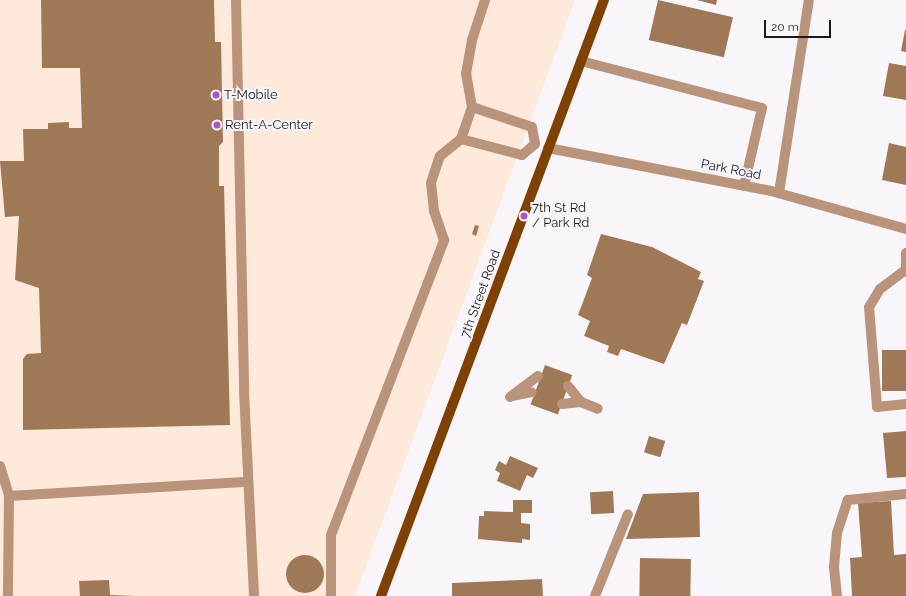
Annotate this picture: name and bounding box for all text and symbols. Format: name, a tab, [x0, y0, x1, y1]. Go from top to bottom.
scale bar	[766, 12, 833, 38]
text: 20 m	[771, 20, 799, 34]
place label: T-Mobile	[224, 87, 278, 103]
marker: T-Mobile	[211, 90, 221, 100]
place label: Rent-A-Center	[225, 117, 313, 133]
marker: Rent-A-Center	[212, 120, 222, 130]
street label: Park Road	[700, 157, 762, 183]
place label: 7th St Rd / Park Rd	[532, 201, 589, 232]
marker: 7th St Rd / Park Rd	[519, 211, 529, 221]
street label: 7th Street Road	[458, 248, 504, 340]

